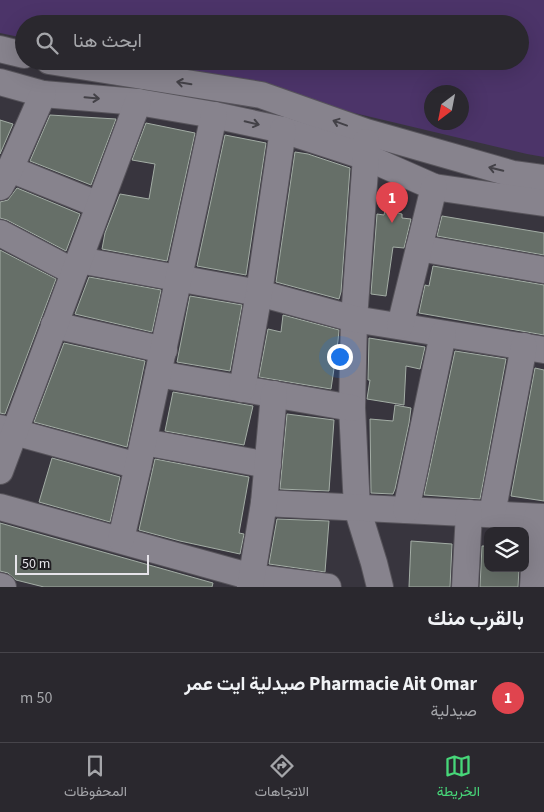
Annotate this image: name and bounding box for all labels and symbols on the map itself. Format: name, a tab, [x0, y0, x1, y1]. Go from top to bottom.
one-way arrow	[176, 78, 192, 88]
north arrow	[424, 85, 469, 130]
one-way arrow	[84, 93, 100, 103]
one-way arrow	[333, 118, 349, 127]
one-way arrow	[244, 119, 260, 128]
one-way arrow	[489, 164, 505, 173]
pin: 1	[376, 182, 408, 223]
your location	[327, 344, 353, 370]
scale bar	[15, 552, 149, 575]

